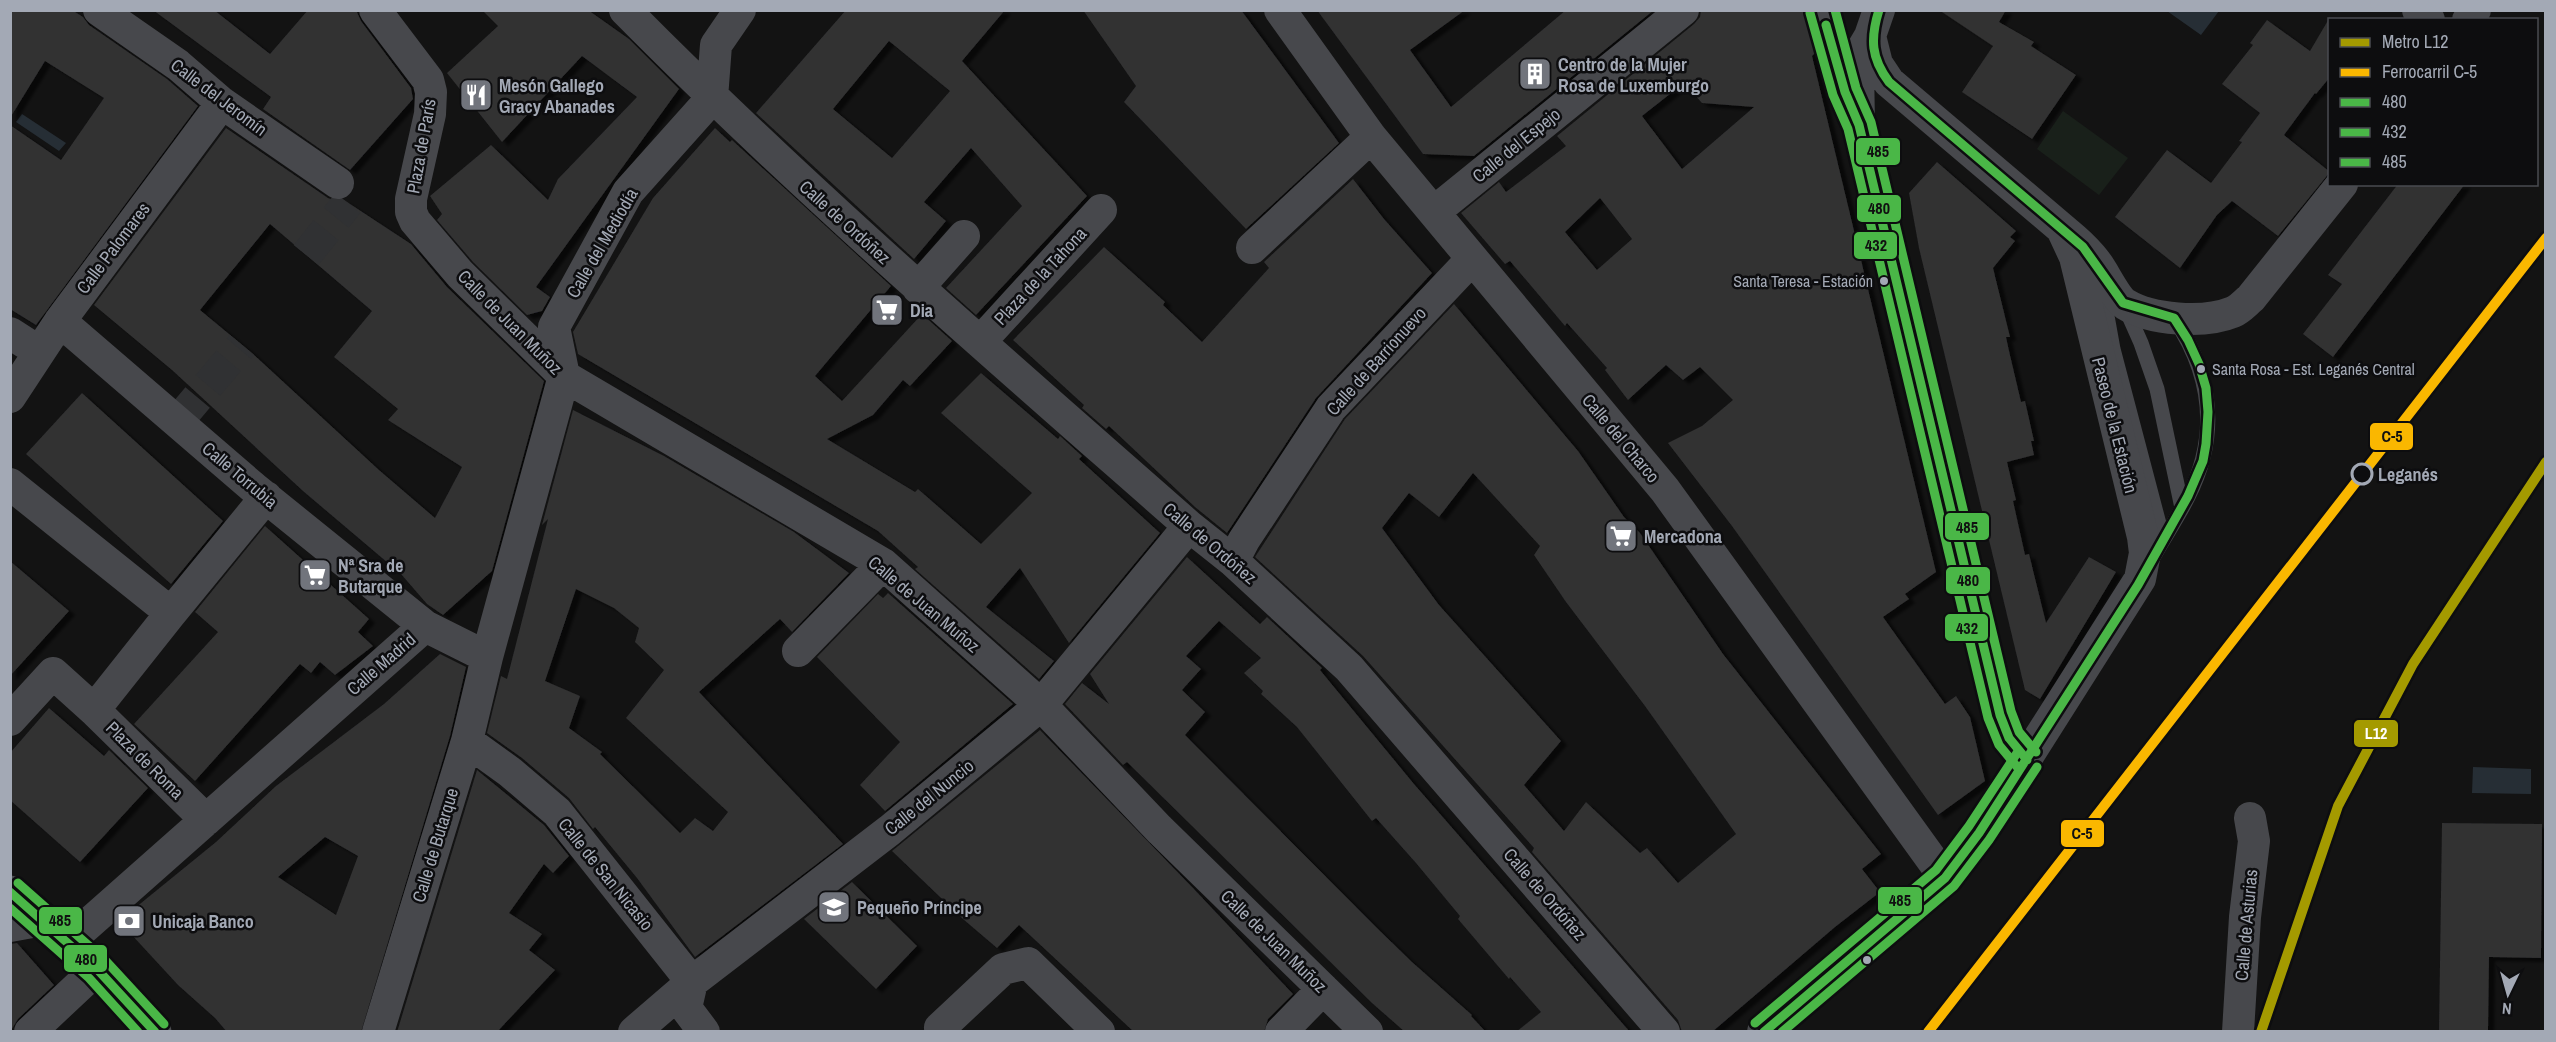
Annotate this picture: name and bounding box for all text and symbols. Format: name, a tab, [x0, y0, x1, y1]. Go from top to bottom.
legend	[2328, 18, 2538, 186]
text: Metro L12	[2382, 29, 2448, 54]
street label: Calle del Jeromín	[166, 52, 272, 142]
place label: Centro de la Mujer Rosa de Luxemburgo	[1558, 52, 1709, 98]
building icon: Centro de la Mujer Rosa de Luxemburgo	[1517, 56, 1553, 92]
text: Ferrocarril C-5	[2382, 59, 2477, 84]
place label: Mesón Gallego Gracy Abanades	[499, 73, 615, 119]
restaurant icon: Mesón Gallego Gracy Abanades	[458, 77, 494, 113]
text: 480	[2382, 89, 2407, 114]
street label: Plaza de París	[400, 97, 442, 195]
street label: Calle del Espejo	[1467, 102, 1565, 188]
text: 432	[2382, 119, 2407, 144]
line badge: 485	[1855, 137, 1901, 166]
text: 485	[1867, 140, 1889, 162]
text: 485	[2382, 149, 2407, 174]
street label: Calle de Ordóñez	[794, 174, 896, 270]
street label: Calle del Mediodía	[560, 183, 644, 303]
line badge: 480	[1856, 194, 1902, 223]
street label: Calle Palomares	[70, 197, 156, 299]
text: 480	[1868, 197, 1890, 219]
street label: Plaza de la Tahona	[988, 222, 1092, 330]
line badge: 432	[1853, 231, 1898, 260]
text: 432	[1865, 234, 1887, 256]
street label: Calle de Juan Muñoz	[452, 264, 568, 380]
place label: Santa Teresa - Estación	[1733, 270, 1873, 292]
marker: Santa Teresa - Estación	[1878, 275, 1890, 287]
supermarket icon: Dia	[869, 292, 905, 328]
place label: Dia	[910, 298, 934, 323]
street label: Calle de Barrionuevo	[1320, 301, 1432, 421]
street label: Paseo de la Estación	[2086, 354, 2144, 496]
place label: Santa Rosa - Est. Leganés Central	[2212, 358, 2415, 380]
marker: Santa Rosa - Est. Leganés Central	[2195, 363, 2207, 375]
street label: Calle del Charco	[1576, 388, 1666, 488]
line badge: C-5	[2369, 422, 2414, 451]
text: C-5	[2381, 425, 2403, 447]
street label: Calle Torrubia	[197, 436, 283, 514]
place label: Leganés	[2378, 462, 2438, 487]
marker: Leganés	[2351, 463, 2373, 485]
street label: Calle de Ordóñez	[1158, 497, 1262, 589]
line badge: 485	[1944, 512, 1990, 541]
text: 485	[1956, 516, 1978, 538]
supermarket icon: Mercadona	[1603, 518, 1639, 554]
place label: Mercadona	[1644, 524, 1723, 549]
street label: Calle de Juan Muñoz	[863, 550, 985, 658]
place label: Nª Sra de Butarque	[338, 553, 403, 599]
supermarket icon: Nª Sra de Butarque	[297, 557, 333, 593]
line badge: 480	[1945, 566, 1991, 595]
text: 480	[1957, 569, 1979, 591]
line badge: 432	[1944, 613, 1989, 642]
text: 432	[1956, 617, 1978, 639]
street label: Calle Madrid	[341, 627, 421, 701]
street label: Plaza de Roma	[100, 715, 190, 805]
line badge: L12	[2353, 719, 2399, 748]
text: L12	[2365, 722, 2387, 744]
street label: Calle del Nuncio	[879, 753, 979, 841]
street label: Calle de Butarque	[406, 785, 464, 905]
street label: Calle de San Nicasio	[553, 812, 659, 936]
line badge: C-5	[2060, 819, 2105, 848]
text: C-5	[2071, 822, 2093, 844]
street label: Calle de Ordóñez	[1498, 842, 1592, 946]
street label: Calle de Asturias	[2229, 868, 2263, 982]
street label: Calle de Juan Muñoz	[1215, 884, 1333, 998]
line badge: 485	[1877, 886, 1923, 915]
school or university icon: Pequeño Príncipe	[816, 889, 852, 925]
text: 485	[1889, 889, 1911, 911]
place label: Pequeño Príncipe	[857, 895, 982, 920]
bank icon: Unicaja Banco	[111, 903, 147, 939]
line badge: 485	[38, 906, 83, 935]
text: 485	[49, 909, 71, 931]
place label: Unicaja Banco	[152, 909, 254, 934]
line badge: 480	[63, 944, 108, 973]
text: 480	[75, 948, 97, 970]
unlabelled marker	[1861, 954, 1873, 966]
north arrow	[2478, 964, 2538, 1024]
text: N	[2501, 998, 2512, 1020]

